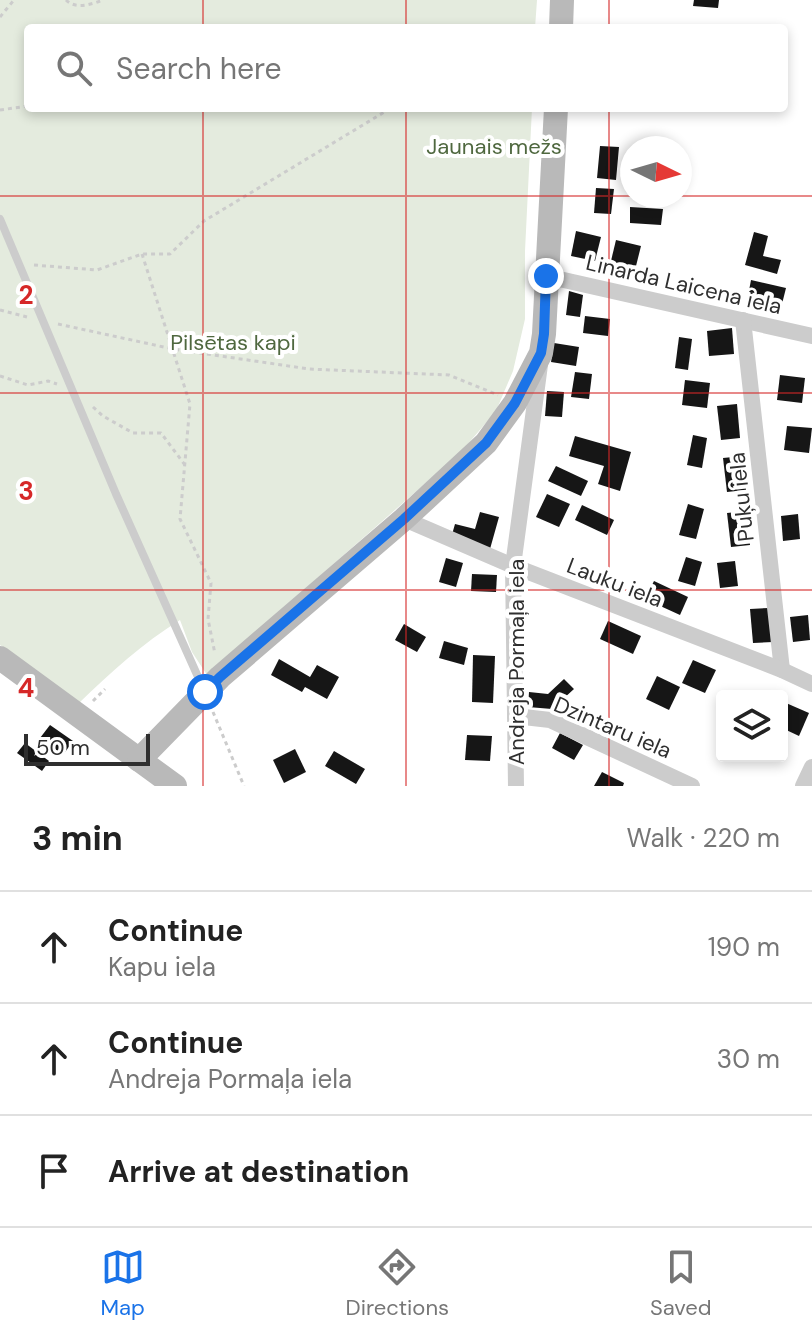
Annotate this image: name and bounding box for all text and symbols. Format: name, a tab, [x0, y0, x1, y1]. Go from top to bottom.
search box	[24, 24, 788, 112]
icon: search	[52, 46, 96, 90]
text: Search here	[116, 49, 282, 88]
park label: Jaunais mežs	[426, 132, 562, 161]
north arrow	[620, 136, 692, 208]
street label: Linarda Laicena iela	[583, 248, 785, 321]
route end	[528, 258, 564, 294]
text: 2	[18, 278, 34, 312]
park label: Pilsētas kapi	[170, 328, 296, 357]
street label: Puķu iela	[722, 451, 761, 543]
text: 3	[18, 474, 34, 508]
street label: Lauku iela	[563, 551, 667, 614]
street label: Andreja Pormaļa iela	[502, 559, 531, 765]
text: 4	[18, 671, 34, 705]
route start	[187, 674, 223, 710]
street label: Dzintaru iela	[550, 690, 676, 765]
map controls	[716, 690, 788, 762]
button: layers	[716, 690, 788, 762]
scale bar	[24, 730, 150, 766]
text: 50 m	[36, 733, 90, 762]
text: 3 min	[32, 816, 123, 861]
text: Walk · 220 m	[627, 821, 780, 855]
text: Continue	[108, 911, 243, 950]
icon: ahead	[32, 925, 76, 969]
text: 190 m	[708, 930, 780, 964]
text: Kapu iela	[108, 950, 216, 984]
text: Continue	[108, 1023, 243, 1062]
icon: ahead	[32, 1037, 76, 1081]
text: 30 m	[717, 1042, 780, 1076]
text: Andreja Pormaļa iela	[108, 1062, 352, 1096]
icon: arrive	[32, 1149, 76, 1193]
text: Arrive at destination	[108, 1152, 409, 1191]
tab: Map	[100, 1245, 145, 1322]
tab: Directions	[346, 1245, 449, 1322]
tab: Saved	[650, 1245, 712, 1322]

